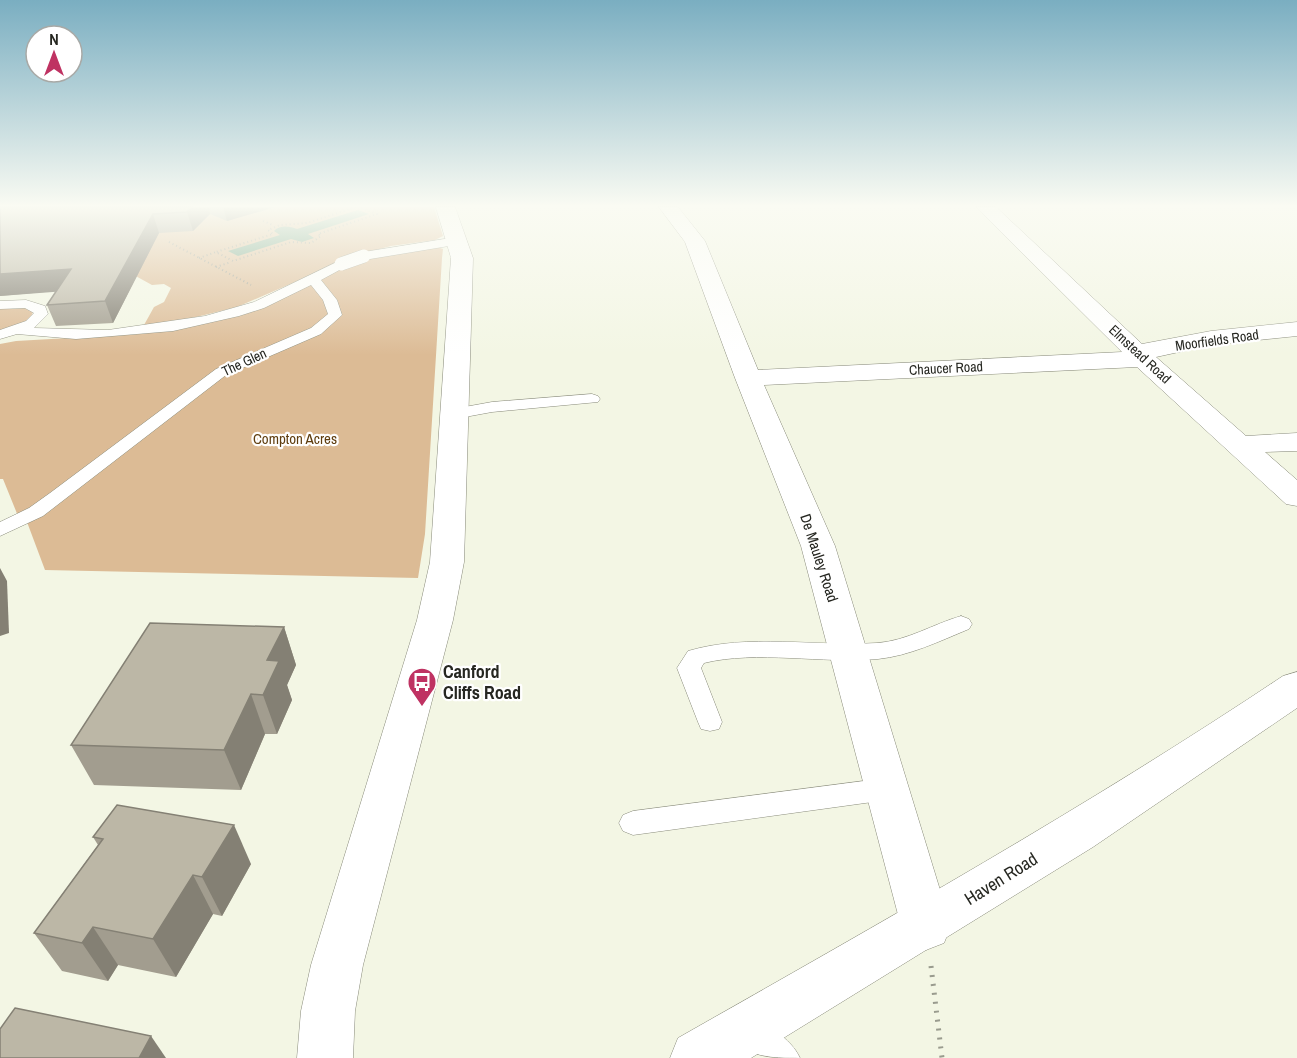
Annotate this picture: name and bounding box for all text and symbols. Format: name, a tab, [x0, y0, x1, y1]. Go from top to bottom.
north arrow	[24, 24, 84, 84]
text: N	[49, 28, 59, 50]
street label: Elmstead Road	[1105, 321, 1175, 387]
street label: Moorfields Road	[1174, 325, 1260, 355]
street label: The Glen	[219, 344, 269, 380]
street label: Chaucer Road	[909, 357, 983, 379]
park label: Compton Acres	[253, 428, 337, 449]
street label: De Mauley Road	[795, 511, 844, 605]
place label: Canford Cliffs Road	[443, 659, 521, 705]
bus stop icon: Canford Cliffs Road	[406, 666, 438, 708]
street label: Haven Road	[959, 846, 1042, 911]

